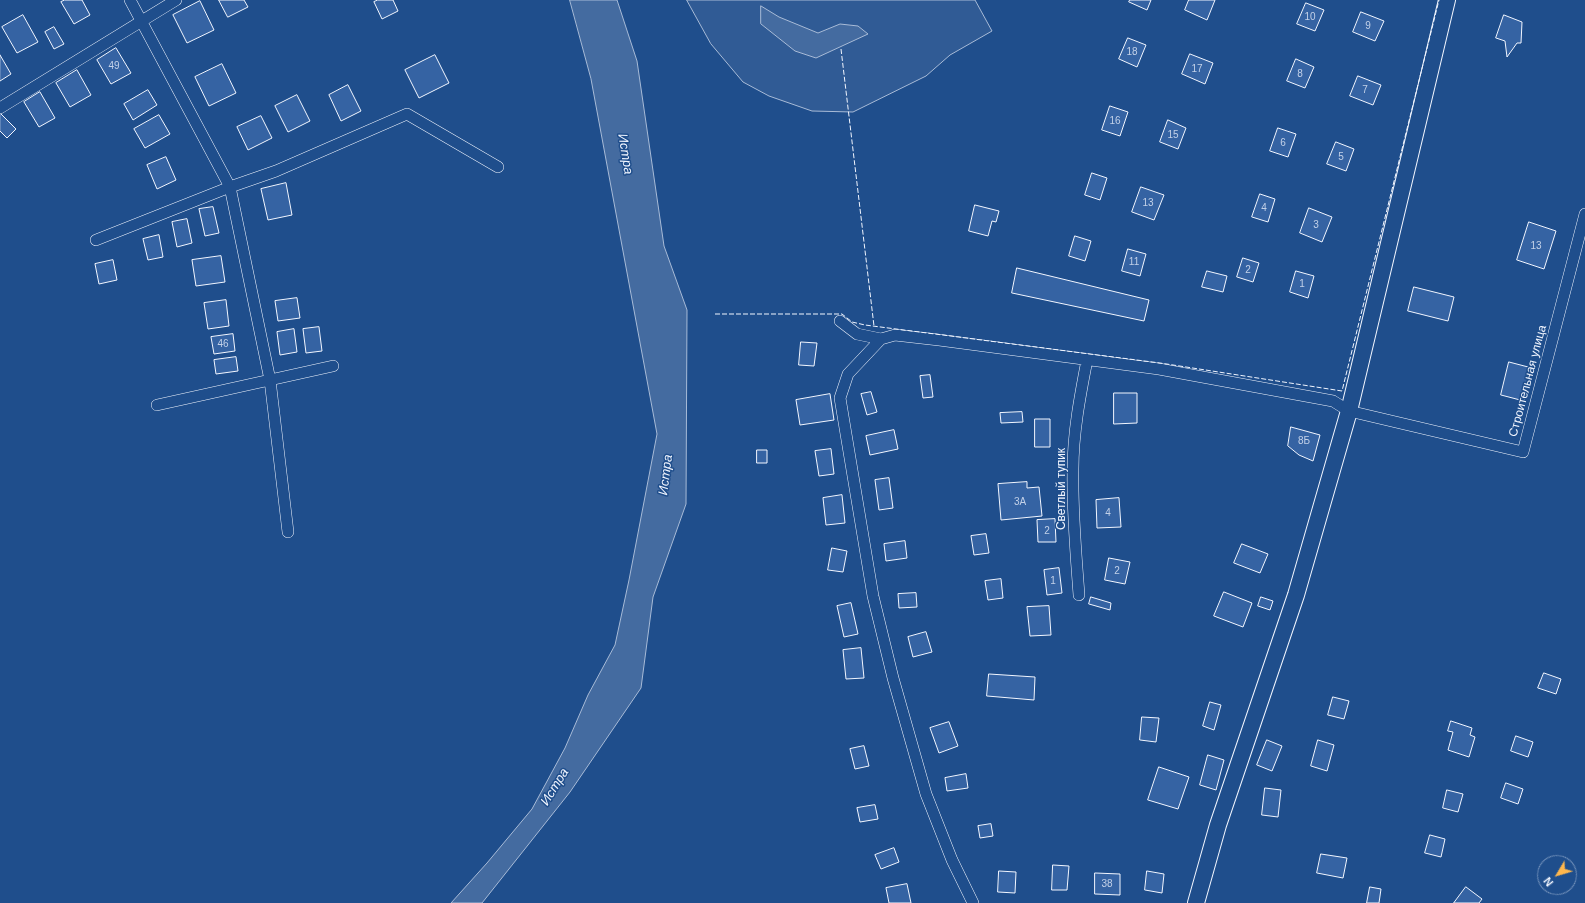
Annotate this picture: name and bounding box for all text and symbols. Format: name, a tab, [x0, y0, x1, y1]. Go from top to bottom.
house number: 10	[1304, 11, 1316, 23]
house number: 9	[1365, 20, 1371, 32]
house number: 18	[1126, 46, 1138, 58]
house number: 49	[108, 60, 120, 72]
house number: 17	[1191, 63, 1203, 75]
house number: 8	[1297, 68, 1303, 80]
house number: 7	[1362, 84, 1368, 96]
house number: 16	[1109, 115, 1121, 127]
house number: 15	[1167, 129, 1179, 141]
water label: Истра	[614, 133, 636, 175]
house number: 6	[1280, 137, 1286, 149]
house number: 5	[1338, 151, 1344, 163]
house number: 13	[1142, 197, 1154, 209]
house number: 4	[1261, 202, 1267, 214]
house number: 3	[1313, 219, 1319, 231]
house number: 13	[1530, 240, 1542, 252]
house number: 11	[1129, 256, 1139, 268]
house number: 2	[1245, 264, 1251, 276]
house number: 1	[1299, 278, 1305, 290]
street label: Строительная улица	[1506, 323, 1550, 439]
house number: 46	[217, 338, 229, 350]
house number: 8Б	[1298, 435, 1310, 447]
street label: Светлый тупик	[1055, 448, 1069, 530]
water label: Истра	[656, 454, 676, 496]
house number: 3А	[1014, 496, 1026, 508]
house number: 4	[1105, 507, 1111, 519]
house number: 2	[1044, 525, 1050, 537]
house number: 2	[1114, 565, 1120, 577]
house number: 1	[1050, 575, 1056, 587]
water label: Истра	[538, 766, 572, 808]
north arrow	[1537, 855, 1577, 895]
text: N	[1541, 875, 1556, 889]
house number: 38	[1101, 878, 1113, 890]

